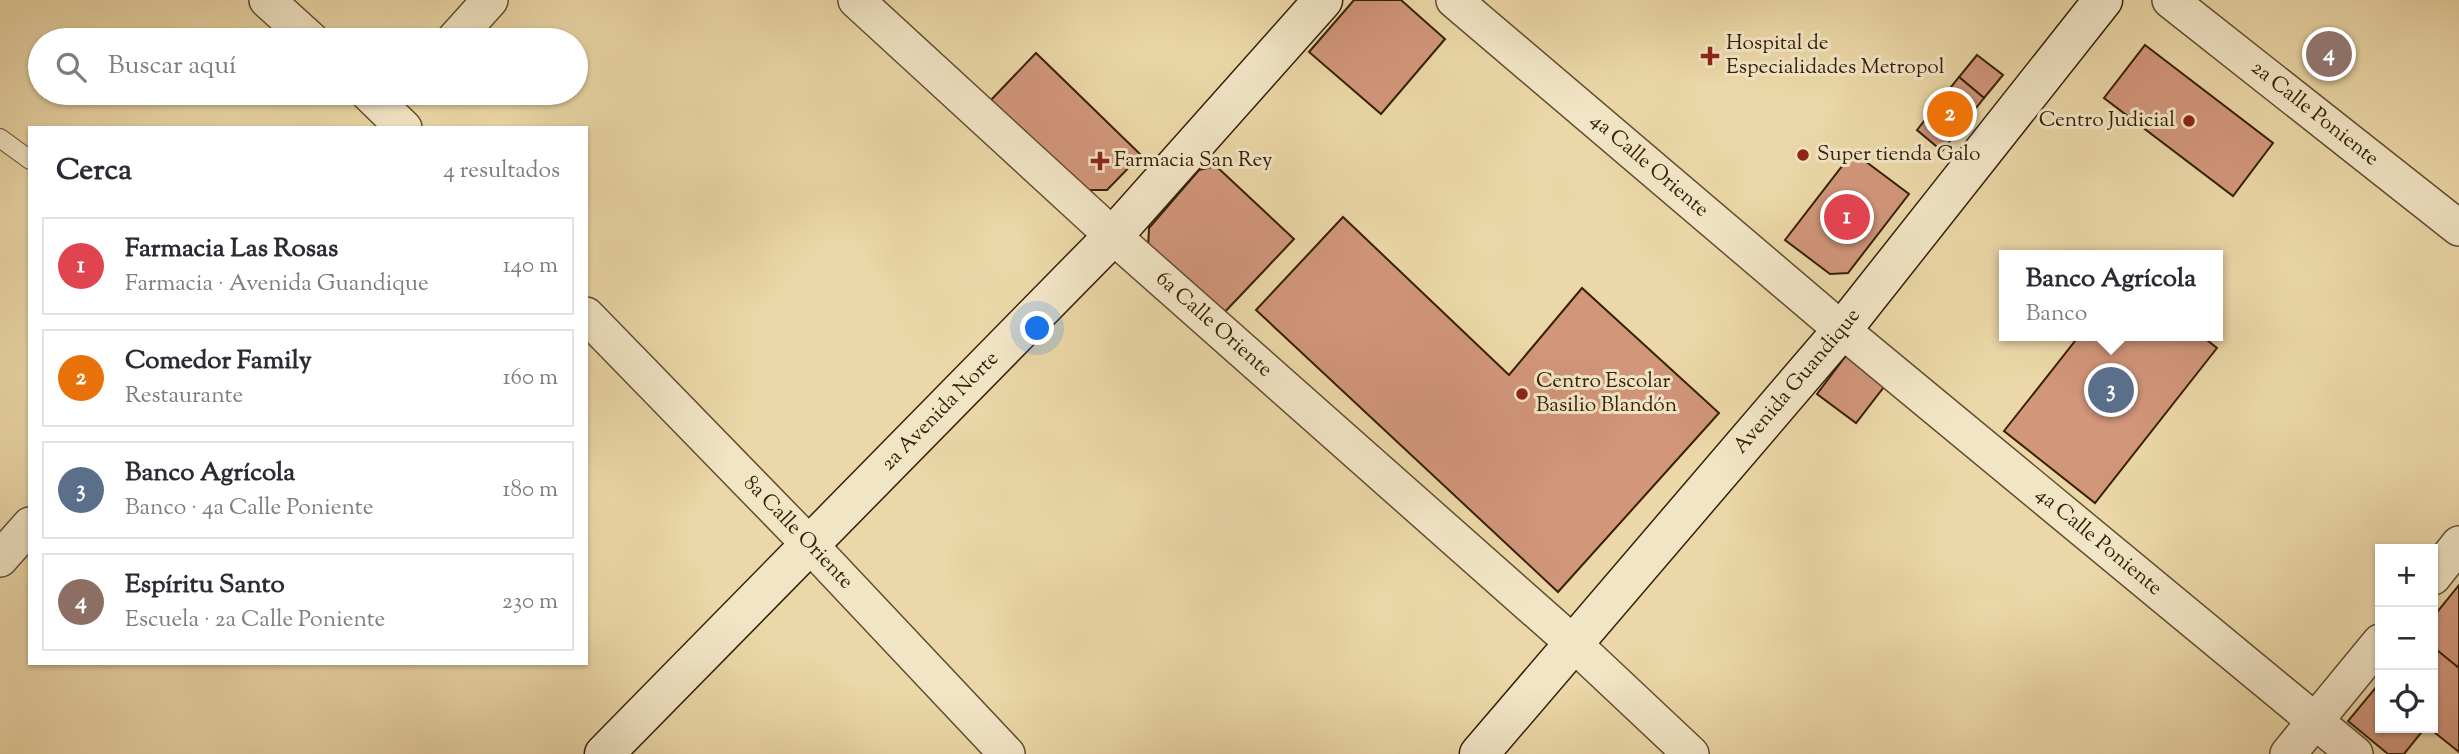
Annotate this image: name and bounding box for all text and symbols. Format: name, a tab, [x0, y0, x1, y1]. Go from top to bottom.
search box	[28, 28, 588, 105]
pin: 4	[2306, 28, 2352, 80]
place label: Hospital de Especialidades Metropol	[1726, 29, 1945, 83]
marker: Hospital de Especialidades Metropol	[1700, 46, 1720, 66]
icon: search	[52, 48, 90, 86]
text: Buscar aquí	[108, 48, 237, 85]
street label: 2a Calle Poniente	[2244, 54, 2385, 174]
pin: 2	[1927, 88, 1973, 140]
place label: Centro Judicial	[2039, 106, 2175, 136]
street label: 4a Calle Oriente	[1583, 107, 1715, 225]
marker: Centro Judicial	[2181, 113, 2197, 129]
place label: Super tienda Galo	[1817, 140, 1980, 170]
place label: Farmacia San Rey	[1114, 146, 1273, 176]
marker: Super tienda Galo	[1795, 147, 1811, 163]
text: Cerca	[56, 150, 132, 193]
marker: Farmacia San Rey	[1092, 153, 1108, 169]
text: 4 resultados	[443, 155, 560, 188]
pin: 1	[1824, 191, 1870, 243]
text: Farmacia Las Rosas	[125, 231, 338, 268]
text: 1	[77, 250, 85, 283]
text: 140 m	[503, 250, 558, 283]
popup	[1999, 250, 2223, 341]
text: Banco Agrícola	[2026, 261, 2196, 298]
street label: 6a Calle Oriente	[1148, 265, 1279, 385]
text: Farmacia · Avenida Guandique	[125, 268, 429, 301]
text: Banco	[2026, 298, 2087, 331]
street label: Avenida Guandique	[1727, 302, 1868, 461]
your location	[1020, 311, 1054, 345]
text: Comedor Family	[125, 343, 312, 380]
street label: 2a Avenida Norte	[875, 345, 1006, 478]
text: 2	[76, 362, 86, 395]
text: 160 m	[503, 362, 558, 395]
pin: 3	[2088, 364, 2134, 416]
place label: Centro Escolar Basilio Blandón	[1536, 367, 1677, 421]
text: Restaurante	[125, 380, 243, 413]
marker: Centro Escolar Basilio Blandón	[1514, 386, 1530, 402]
text: Banco Agrícola	[125, 455, 295, 492]
street label: 8a Calle Oriente	[736, 470, 860, 597]
text: 3	[76, 474, 86, 507]
text: 180 m	[503, 474, 558, 507]
street label: 4a Calle Poniente	[2028, 480, 2168, 603]
text: Banco · 4a Calle Poniente	[125, 492, 373, 525]
map controls	[2375, 544, 2438, 733]
button: +	[2375, 544, 2438, 607]
text: Espíritu Santo	[125, 567, 285, 604]
text: 4	[75, 586, 87, 619]
text: 230 m	[502, 586, 558, 619]
text: Escuela · 2a Calle Poniente	[125, 604, 385, 637]
button: −	[2375, 607, 2438, 670]
button: locate	[2375, 670, 2438, 733]

